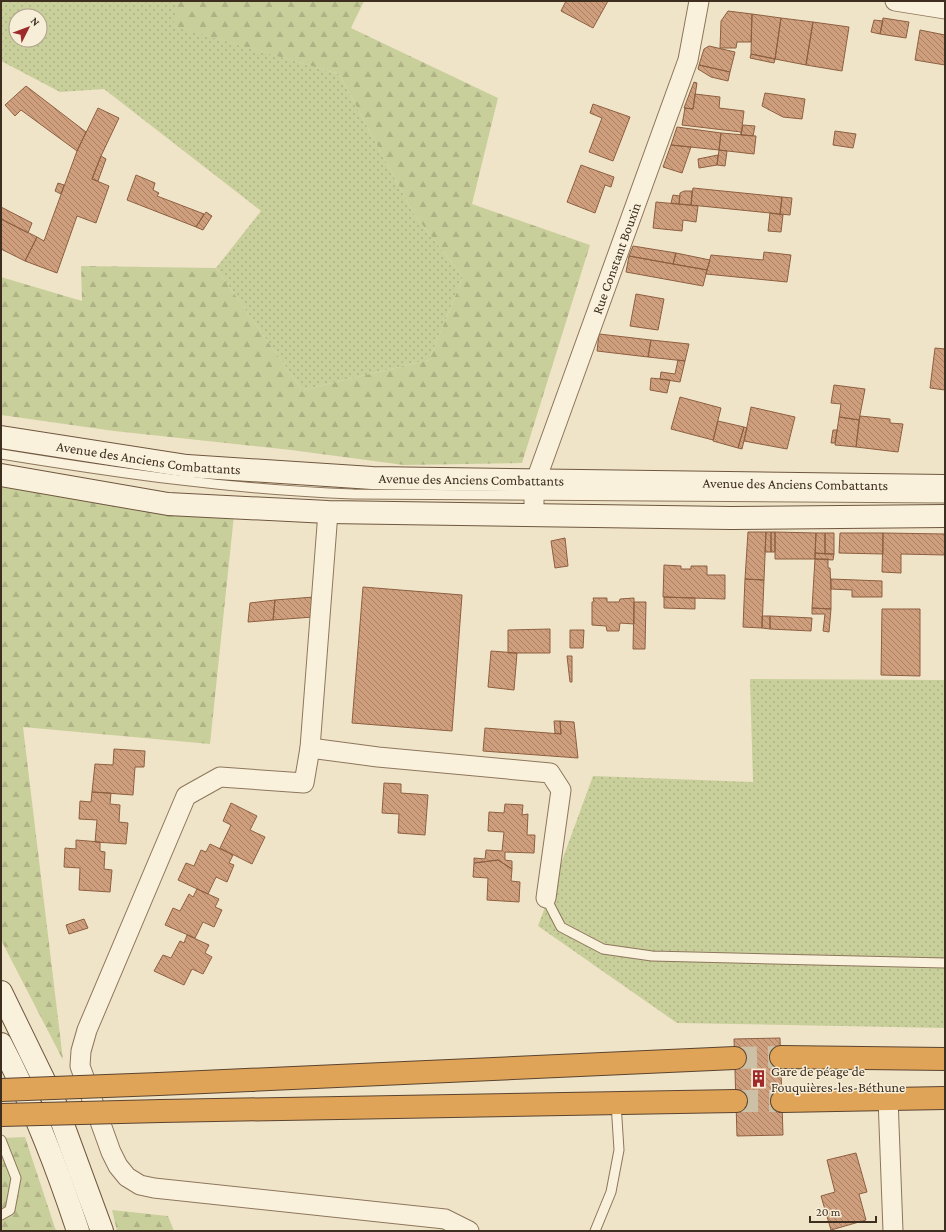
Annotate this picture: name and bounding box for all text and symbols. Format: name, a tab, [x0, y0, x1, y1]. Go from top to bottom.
north arrow	[8, 8, 48, 48]
text: N	[28, 15, 43, 28]
street label: Rue Constant Bouxin	[589, 200, 644, 316]
street label: Avenue des Anciens Combattants	[55, 438, 241, 477]
street label: Avenue des Anciens Combattants	[378, 470, 564, 489]
street label: Avenue des Anciens Combattants	[702, 475, 888, 493]
place label: Gare de péage de Fouquières-les-Béthune	[771, 1063, 905, 1095]
building icon: Gare de péage de Fouquières-les-Béthune	[748, 1069, 768, 1089]
scale bar	[810, 1198, 876, 1224]
text: 20 m	[816, 1205, 841, 1219]

